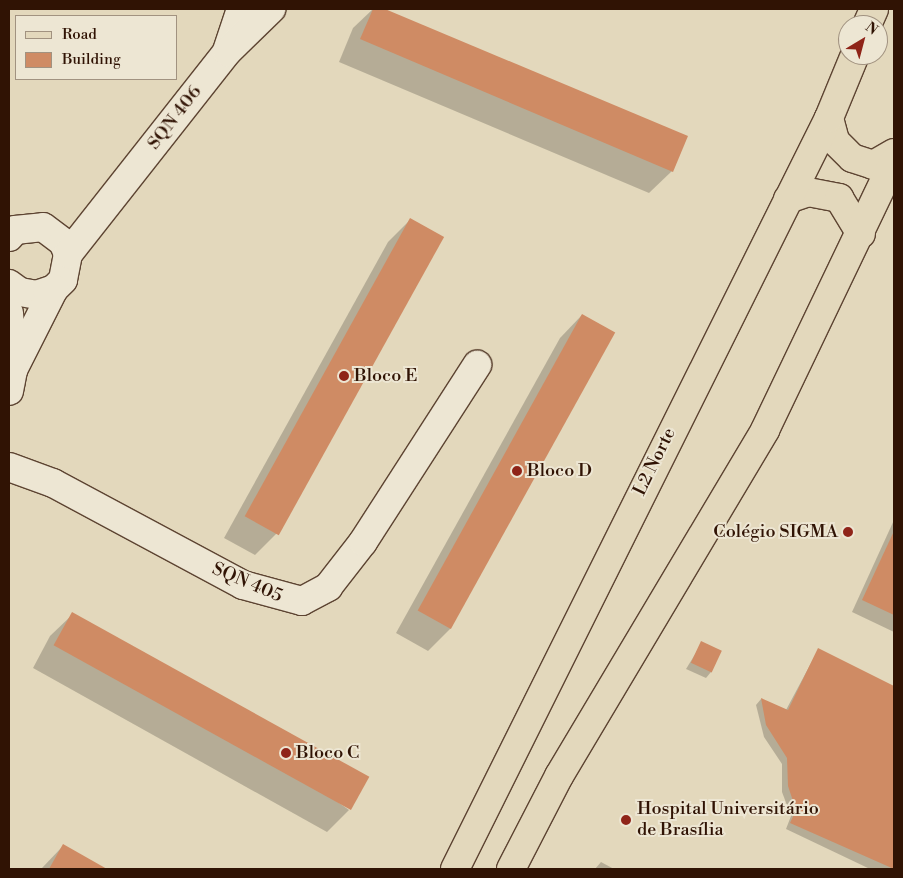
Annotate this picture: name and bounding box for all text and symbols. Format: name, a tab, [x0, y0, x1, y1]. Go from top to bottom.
legend	[15, 15, 178, 80]
north arrow	[838, 15, 888, 65]
text: N	[862, 18, 881, 39]
text: Road	[62, 25, 97, 44]
text: Building	[62, 50, 121, 69]
street label: SQN 406	[143, 82, 207, 154]
place label: Bloco E	[354, 365, 417, 387]
marker: Bloco E	[338, 370, 350, 382]
street label: L2 Norte	[629, 425, 681, 499]
place label: Bloco D	[527, 460, 592, 482]
marker: Bloco D	[511, 465, 523, 477]
place label: Colégio SIGMA	[713, 521, 838, 543]
marker: Colégio SIGMA	[842, 526, 854, 538]
street label: SQN 405	[209, 559, 285, 607]
place label: Bloco C	[296, 742, 359, 764]
marker: Bloco C	[280, 747, 292, 759]
place label: Hospital Universitário de Brasília	[637, 799, 819, 842]
marker: Hospital Universitário de Brasília	[619, 813, 633, 827]

